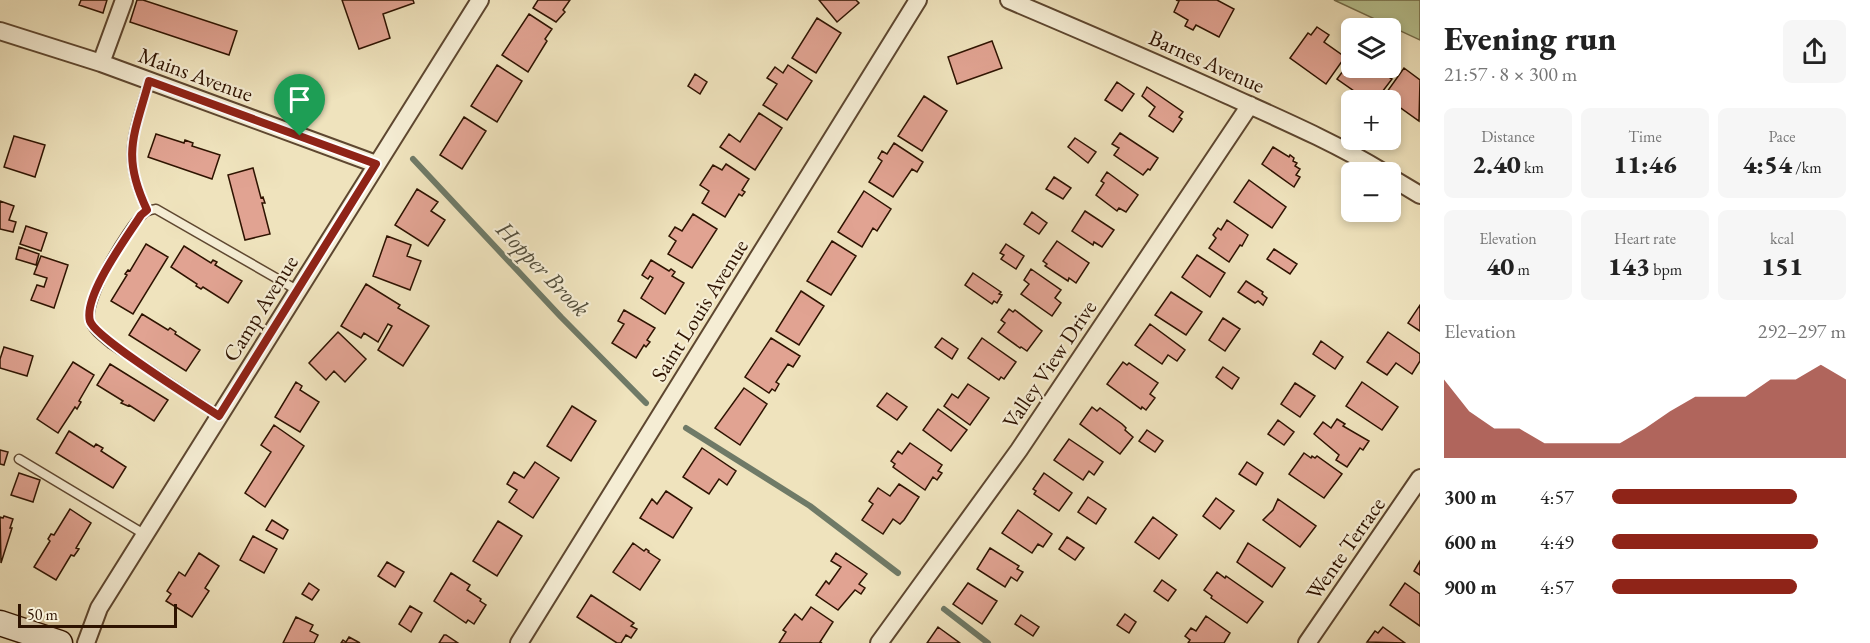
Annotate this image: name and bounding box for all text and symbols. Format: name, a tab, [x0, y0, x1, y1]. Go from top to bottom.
text: Evening run	[1444, 17, 1616, 60]
map controls	[1341, 18, 1401, 222]
button: layers	[1341, 18, 1401, 78]
button: share	[1783, 20, 1846, 83]
street label: Barnes Avenue	[1144, 23, 1270, 100]
street label: Mains Avenue	[135, 40, 257, 109]
text: 21:57 · 8 × 300 m	[1444, 61, 1577, 87]
pin	[274, 74, 325, 136]
icon: arrive	[283, 83, 316, 116]
button: +	[1341, 90, 1401, 150]
text: Distance	[1481, 126, 1535, 147]
text: Time	[1628, 126, 1662, 147]
text: Pace	[1769, 126, 1795, 147]
text: 2.40	[1472, 147, 1521, 181]
text: 11:46	[1613, 147, 1677, 181]
text: 4:54	[1742, 147, 1792, 181]
text: km	[1521, 157, 1544, 178]
text: /km	[1792, 157, 1822, 178]
button: −	[1341, 162, 1401, 222]
water label: Hopper Brook	[489, 213, 597, 323]
text: Elevation	[1479, 228, 1537, 249]
text: Heart rate	[1614, 228, 1676, 249]
text: kcal	[1770, 228, 1794, 249]
street label: Saint Louis Avenue	[644, 233, 755, 387]
street label: Camp Avenue	[216, 249, 305, 367]
text: 40	[1486, 249, 1514, 283]
text: 143	[1608, 249, 1650, 283]
text: 151	[1761, 249, 1803, 283]
text: m	[1514, 259, 1530, 280]
text: bpm	[1650, 259, 1682, 280]
street label: Valley View Drive	[996, 294, 1103, 434]
text: Elevation	[1444, 318, 1516, 344]
text: 292–297 m	[1758, 318, 1846, 344]
text: 300 m	[1444, 484, 1497, 510]
text: 4:57	[1540, 484, 1574, 510]
street label: Wente Terrace	[1299, 491, 1392, 606]
text: 600 m	[1444, 529, 1497, 555]
text: 4:49	[1540, 529, 1574, 555]
text: 900 m	[1444, 574, 1497, 600]
text: 4:57	[1540, 574, 1574, 600]
scale bar	[18, 601, 177, 628]
text: 50 m	[27, 604, 58, 625]

